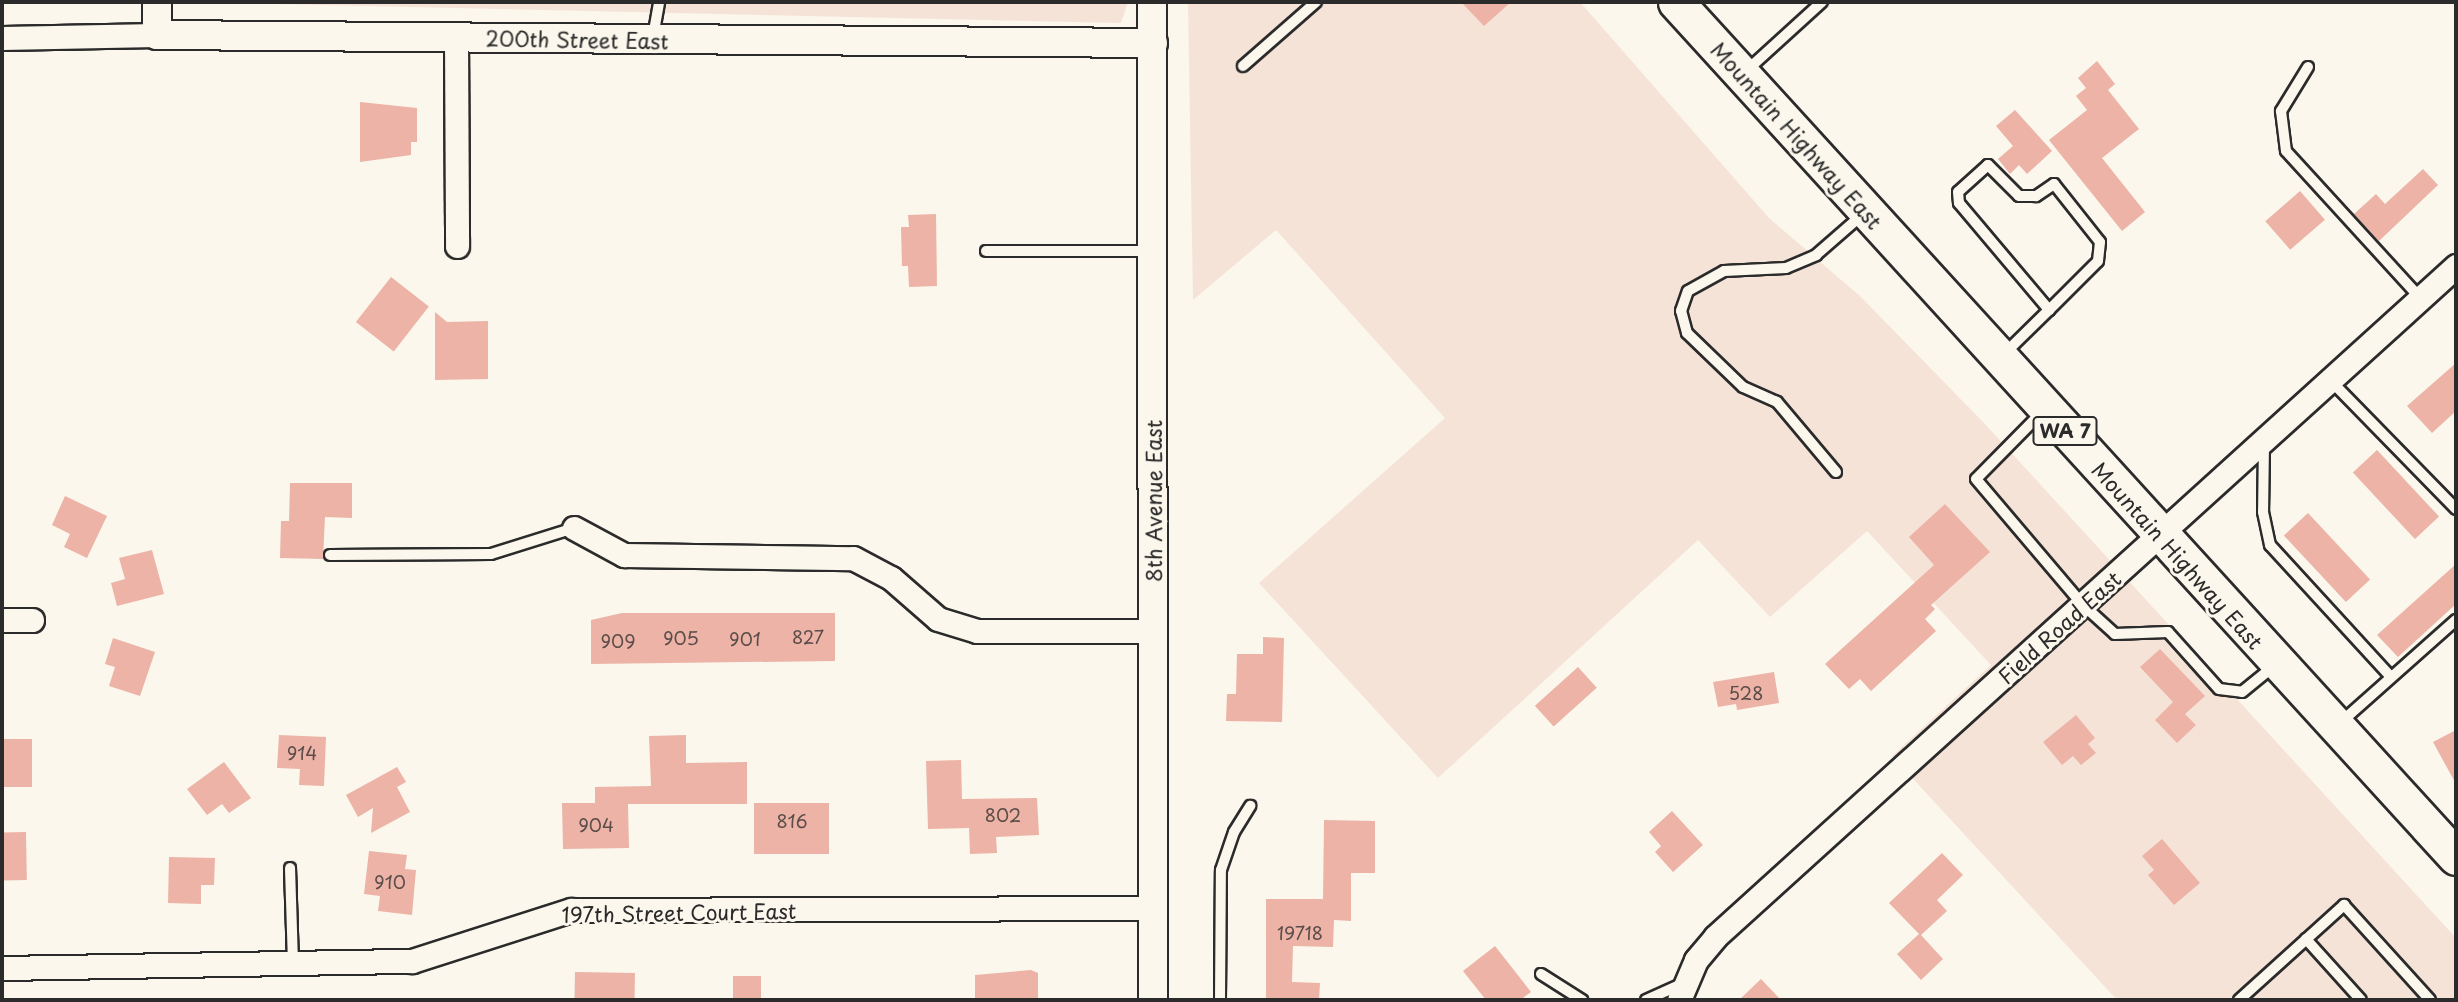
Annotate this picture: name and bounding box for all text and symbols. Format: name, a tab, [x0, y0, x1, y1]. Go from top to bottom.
street label: 200th Street East	[484, 25, 670, 53]
street label: Mountain Highway East	[1707, 37, 1887, 233]
road number: WA 7	[2032, 416, 2098, 446]
street label: 8th Avenue East	[1140, 419, 1166, 583]
street label: Mountain Highway East	[2088, 457, 2268, 653]
street label: Field Road East	[1993, 566, 2125, 688]
house number: 827	[792, 626, 824, 648]
house number: 905	[663, 627, 699, 649]
house number: 901	[729, 628, 761, 650]
house number: 909	[601, 630, 635, 652]
house number: 528	[1729, 682, 1763, 704]
house number: 914	[287, 742, 317, 764]
house number: 802	[985, 804, 1021, 826]
house number: 816	[777, 810, 807, 832]
house number: 904	[578, 814, 614, 836]
house number: 910	[374, 871, 406, 893]
street label: 197th Street Court East	[560, 897, 798, 927]
house number: 19718	[1277, 922, 1323, 944]

